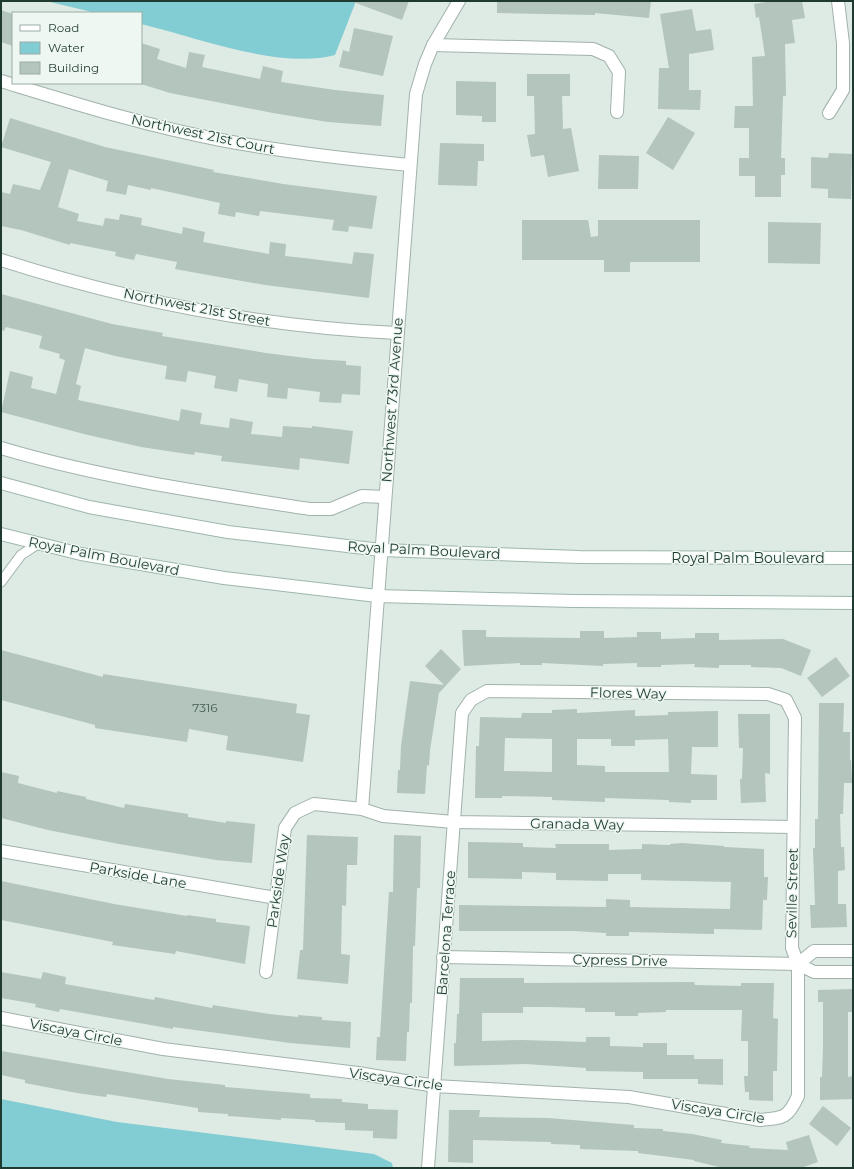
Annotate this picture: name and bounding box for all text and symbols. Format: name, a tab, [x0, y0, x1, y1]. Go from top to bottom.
legend	[12, 12, 142, 84]
text: Road	[48, 20, 79, 35]
text: Water	[48, 40, 85, 55]
text: Building	[48, 60, 99, 75]
street label: Northwest 21st Court	[130, 110, 277, 158]
street label: Northwest 21st Street	[122, 284, 272, 330]
street label: Northwest 73rd Avenue	[377, 317, 407, 483]
street label: Royal Palm Boulevard	[27, 533, 181, 579]
street label: Royal Palm Boulevard	[347, 537, 501, 563]
street label: Royal Palm Boulevard	[671, 549, 825, 567]
street label: Flores Way	[590, 683, 667, 703]
house number: 7316	[192, 700, 218, 715]
street label: Granada Way	[530, 814, 624, 834]
street label: Parkside Way	[263, 833, 294, 929]
street label: Seville Street	[782, 847, 802, 938]
street label: Parkside Lane	[88, 858, 188, 892]
street label: Barcelona Terrace	[433, 870, 459, 996]
street label: Cypress Drive	[572, 950, 668, 970]
street label: Viscaya Circle	[28, 1014, 124, 1050]
street label: Viscaya Circle	[348, 1064, 444, 1094]
street label: Viscaya Circle	[670, 1095, 766, 1127]

